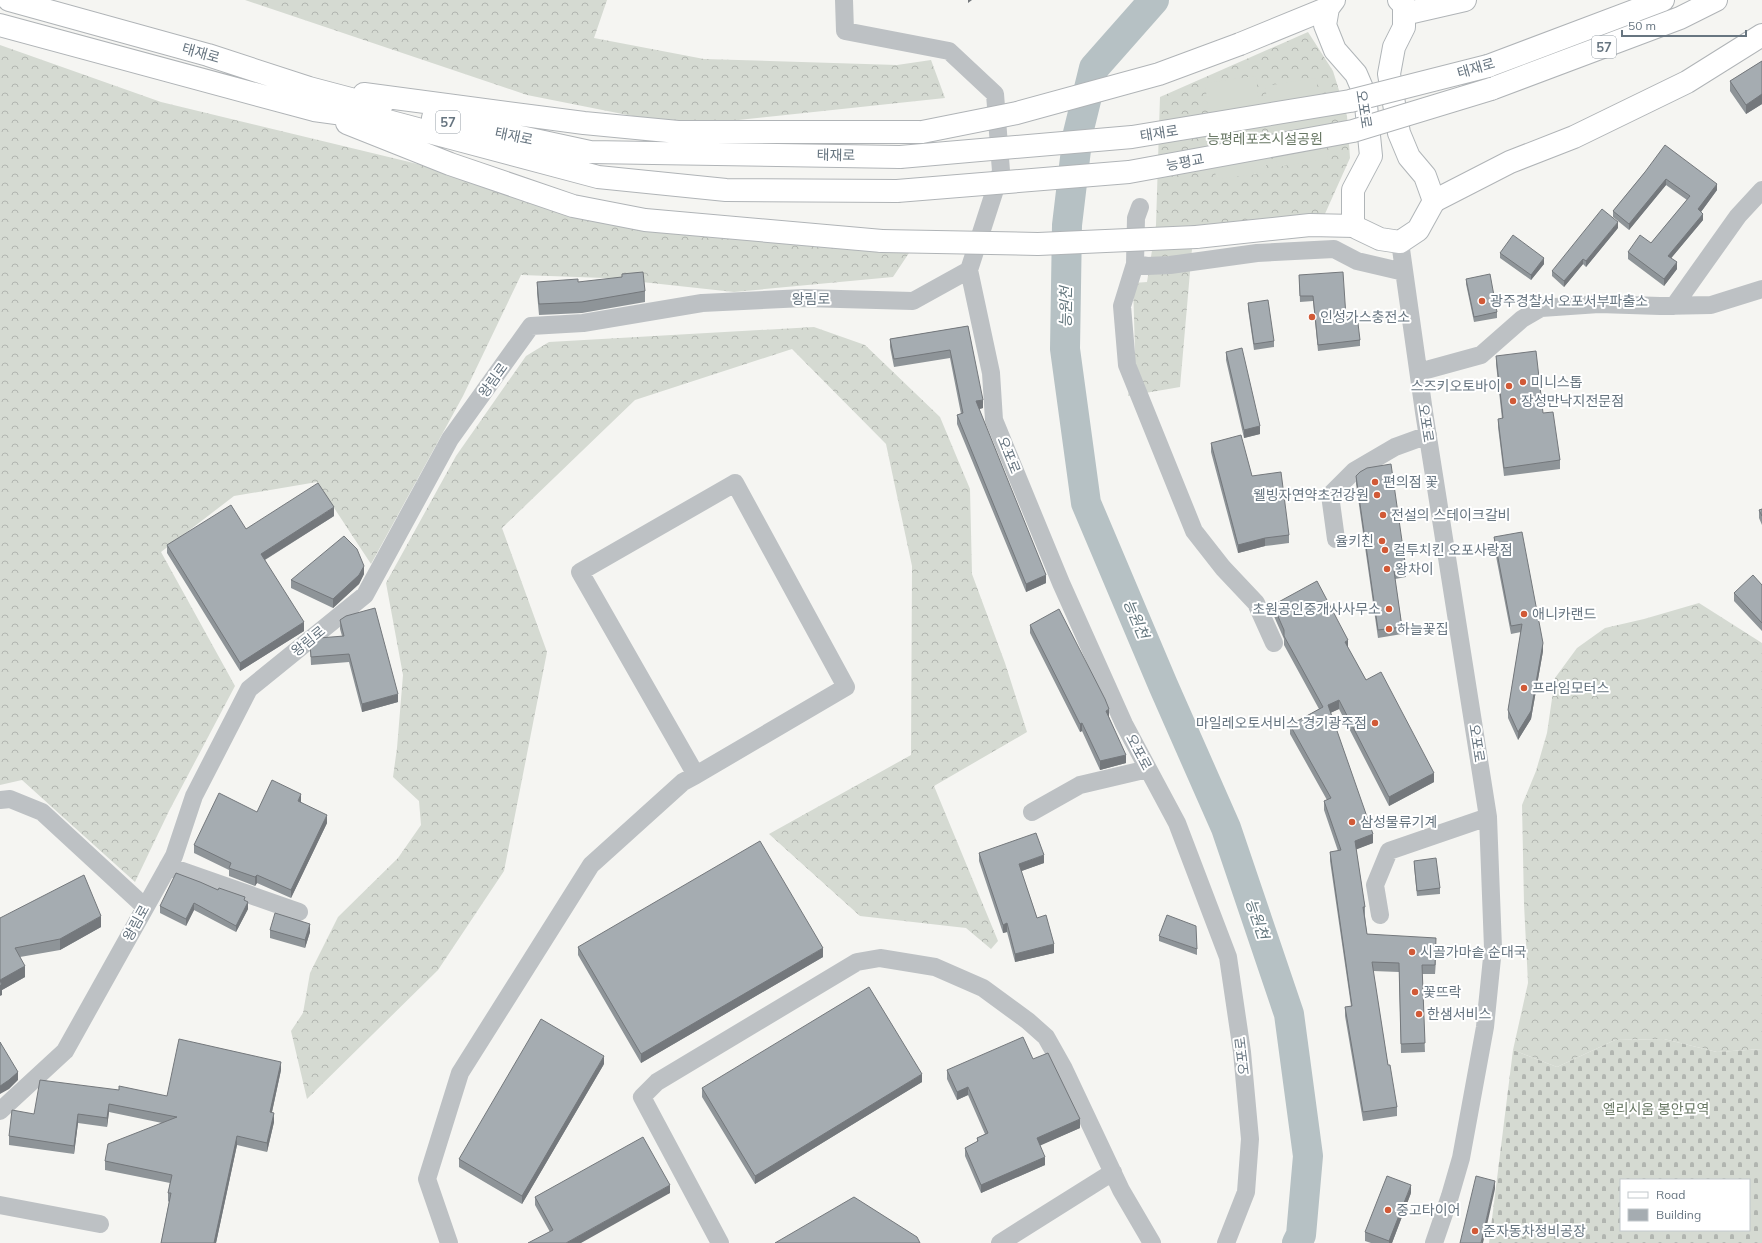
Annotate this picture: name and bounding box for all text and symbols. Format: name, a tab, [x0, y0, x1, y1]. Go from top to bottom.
scale bar	[1622, 12, 1746, 38]
text: 50 m	[1628, 18, 1656, 33]
road number: 57	[1592, 36, 1616, 58]
street label: 태재로	[180, 39, 222, 67]
street label: 태재로	[1455, 54, 1497, 82]
street label: 오포로	[1352, 89, 1376, 130]
road number: 57	[436, 111, 460, 133]
street label: 태재로	[1139, 121, 1180, 145]
street label: 태재로	[493, 123, 535, 149]
park label: 능평레포츠시설공원	[1207, 130, 1323, 148]
street label: 태재로	[817, 146, 856, 164]
street label: 능평교	[1164, 149, 1206, 175]
water label: 능원천	[1056, 284, 1075, 328]
street label: 왕림로	[792, 290, 830, 308]
place label: 광주경찰서 오포서부파출소	[1490, 292, 1648, 310]
marker: 광주경찰서 오포서부파출소	[1477, 296, 1487, 306]
place label: 인성가스충전소	[1320, 308, 1410, 326]
marker: 인성가스충전소	[1307, 312, 1317, 322]
street label: 왕림로	[474, 359, 512, 401]
place label: 미니스톱	[1531, 373, 1583, 391]
place label: 스즈키오토바이	[1411, 377, 1501, 395]
marker: 미니스톱	[1518, 377, 1528, 387]
marker: 스즈키오토바이	[1504, 381, 1514, 391]
place label: 장성만낙지전문점	[1521, 392, 1624, 410]
marker: 장성만낙지전문점	[1508, 396, 1518, 406]
street label: 오포로	[1414, 403, 1438, 444]
street label: 오포로	[993, 434, 1025, 476]
place label: 편의점 꽃	[1383, 473, 1438, 491]
marker: 편의점 꽃	[1370, 477, 1380, 487]
place label: 웰빙자연약초건강원	[1253, 486, 1369, 504]
marker: 웰빙자연약초건강원	[1372, 490, 1382, 500]
place label: 전설의 스테이크갈비	[1391, 506, 1511, 524]
marker: 전설의 스테이크갈비	[1378, 510, 1388, 520]
place label: 율키친	[1335, 532, 1374, 550]
marker: 율키친	[1377, 536, 1387, 546]
place label: 컬투치킨 오포사랑점	[1393, 541, 1513, 559]
marker: 컬투치킨 오포사랑점	[1380, 545, 1390, 555]
place label: 왕차이	[1395, 560, 1434, 578]
marker: 왕차이	[1382, 564, 1392, 574]
water label: 능원천	[1120, 596, 1154, 644]
place label: 초원공인중개사사무소	[1252, 600, 1381, 618]
marker: 초원공인중개사사무소	[1384, 604, 1394, 614]
place label: 애니카랜드	[1532, 605, 1597, 623]
marker: 애니카랜드	[1519, 609, 1529, 619]
place label: 하늘꽃집	[1397, 620, 1449, 638]
street label: 왕림로	[287, 622, 329, 660]
marker: 하늘꽃집	[1384, 624, 1394, 634]
place label: 프라임모터스	[1532, 679, 1609, 697]
marker: 프라임모터스	[1519, 683, 1529, 693]
place label: 마일레오토서비스 경기광주점	[1196, 714, 1367, 732]
marker: 마일레오토서비스 경기광주점	[1370, 718, 1380, 728]
street label: 오포로	[1465, 723, 1489, 764]
street label: 오포로	[1122, 731, 1156, 773]
place label: 삼성물류기계	[1360, 813, 1437, 831]
marker: 삼성물류기계	[1347, 817, 1357, 827]
water label: 능원천	[1242, 896, 1274, 944]
street label: 왕림로	[119, 902, 153, 944]
place label: 시골가마솥 순대국	[1420, 943, 1527, 961]
marker: 시골가마솥 순대국	[1407, 947, 1417, 957]
place label: 꽃뜨락	[1423, 983, 1462, 1001]
marker: 꽃뜨락	[1410, 987, 1420, 997]
place label: 한샘서비스	[1427, 1005, 1492, 1023]
marker: 한샘서비스	[1414, 1009, 1424, 1019]
street label: 오포로	[1231, 1036, 1253, 1076]
park label: 엘리시움 봉안묘역	[1603, 1100, 1709, 1118]
legend	[1620, 1179, 1750, 1231]
text: Road	[1656, 1187, 1685, 1202]
place label: 중고타이어	[1396, 1201, 1460, 1219]
marker: 중고타이어	[1383, 1205, 1393, 1215]
text: Building	[1656, 1207, 1701, 1222]
place label: 준자동차정비공장	[1483, 1222, 1586, 1240]
marker: 준자동차정비공장	[1470, 1226, 1480, 1236]

